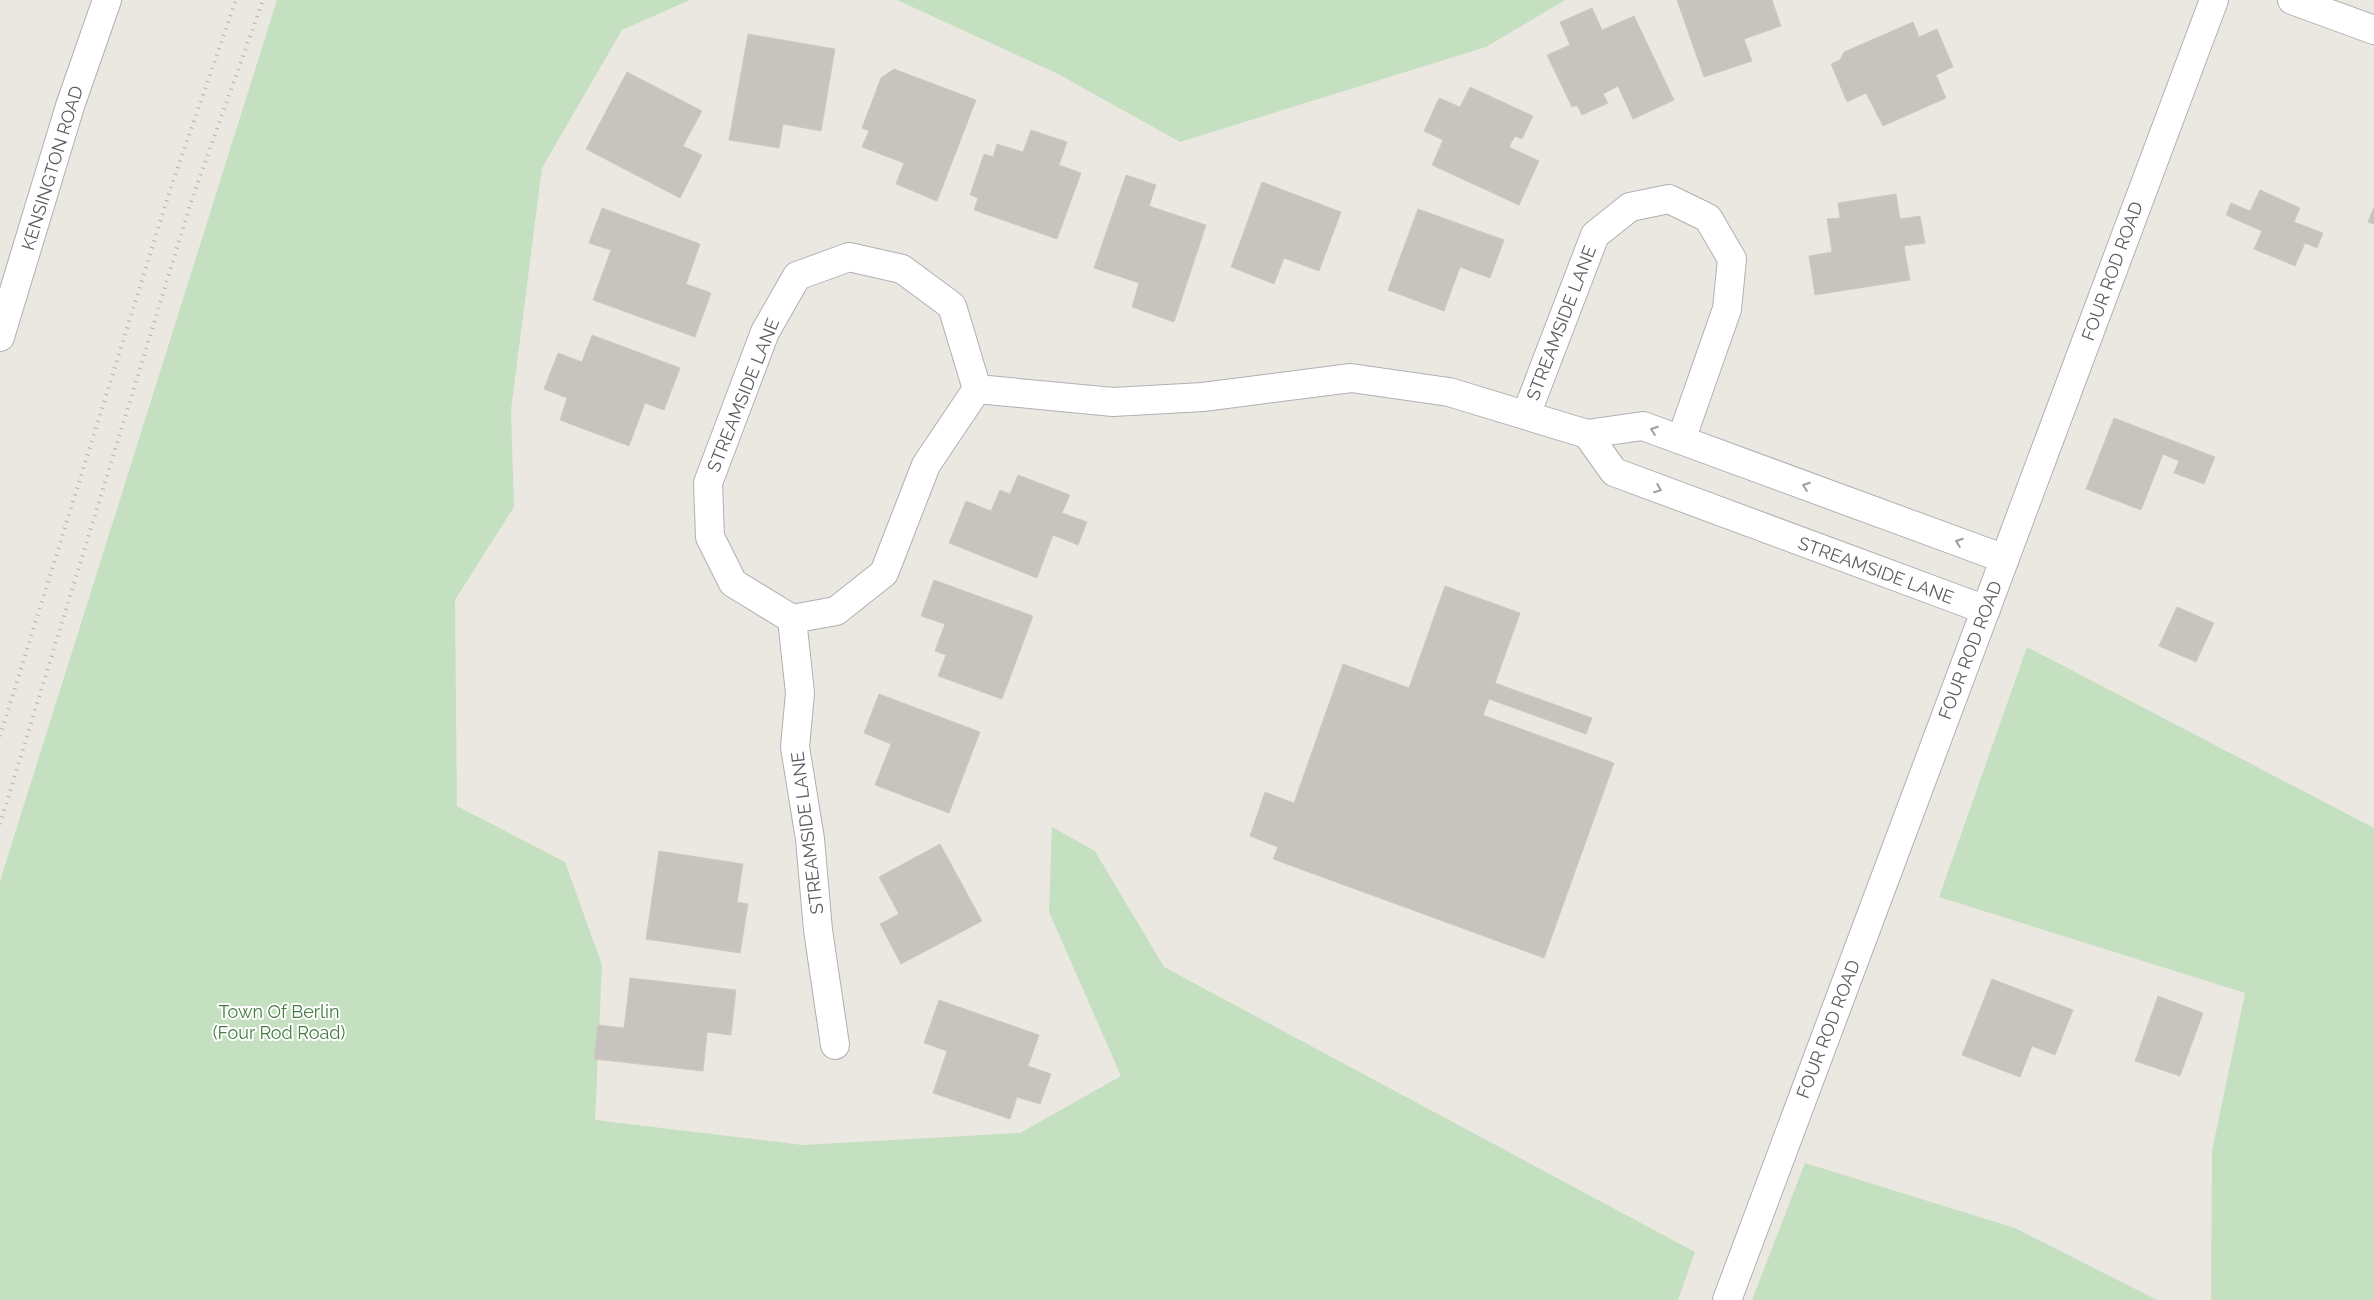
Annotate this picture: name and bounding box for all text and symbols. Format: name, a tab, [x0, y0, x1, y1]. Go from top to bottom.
street label: KENSINGTON ROAD	[17, 83, 87, 253]
street label: FOUR ROD ROAD	[2077, 199, 2147, 343]
street label: STREAMSIDE LANE	[1522, 243, 1600, 403]
street label: STREAMSIDE LANE	[703, 315, 783, 475]
one-way arrow	[1650, 426, 1659, 436]
one-way arrow	[1803, 482, 1811, 492]
one-way arrow	[1653, 483, 1662, 493]
street label: STREAMSIDE LANE	[1795, 532, 1957, 608]
one-way arrow	[1955, 538, 1964, 548]
street label: FOUR ROD ROAD	[1934, 578, 2006, 722]
street label: STREAMSIDE LANE	[787, 750, 827, 916]
street label: FOUR ROD ROAD	[1792, 957, 1864, 1101]
park label: Town Of Berlin (Four Rod Road)	[213, 1001, 346, 1043]

